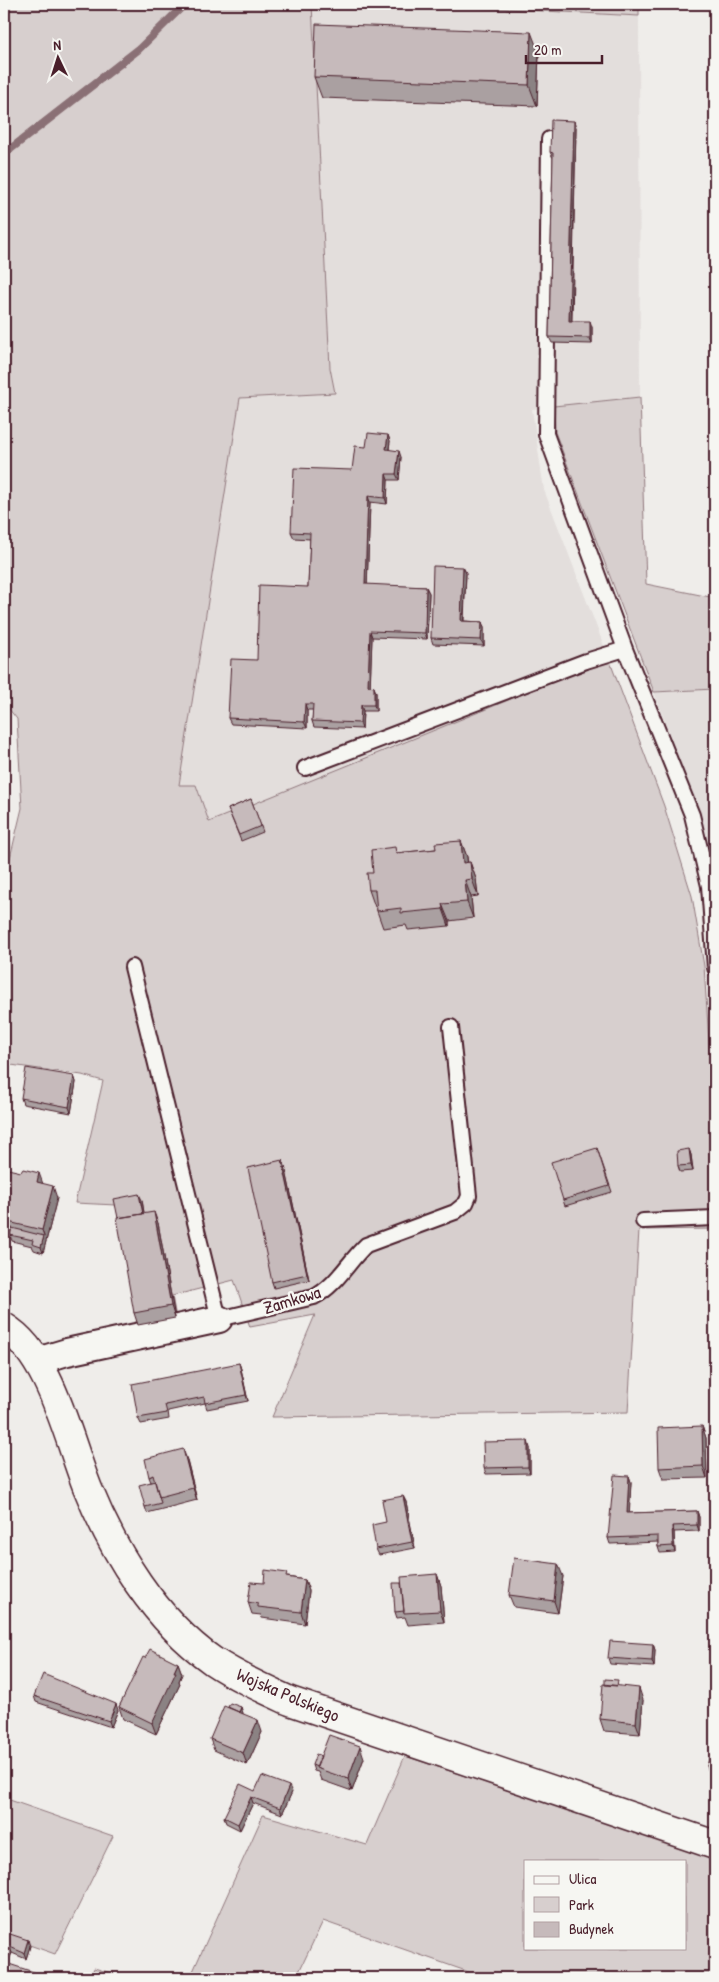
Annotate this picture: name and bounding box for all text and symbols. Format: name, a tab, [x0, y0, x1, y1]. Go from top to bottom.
north arrow	[32, 32, 82, 82]
scale bar	[526, 32, 603, 64]
text: N	[53, 35, 62, 54]
text: 20 m	[534, 39, 561, 60]
street label: Zamkowa	[260, 1279, 324, 1320]
street label: Wojska Polskiego	[233, 1662, 344, 1727]
legend	[524, 1860, 686, 1950]
text: Ulica	[569, 1868, 596, 1889]
text: Park	[569, 1894, 594, 1915]
text: Budynek	[569, 1918, 614, 1939]

